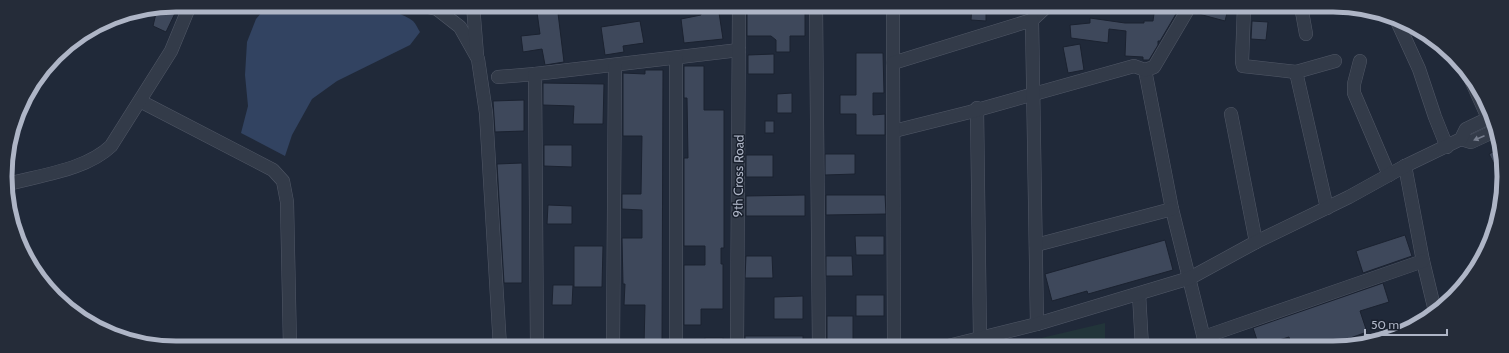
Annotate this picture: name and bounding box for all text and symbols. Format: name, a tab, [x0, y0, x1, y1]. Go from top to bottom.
street label: 9th Cross Road	[729, 135, 747, 217]
one-way arrow	[1474, 135, 1485, 141]
scale bar	[1365, 311, 1447, 337]
text: 50 m	[1371, 317, 1399, 332]

